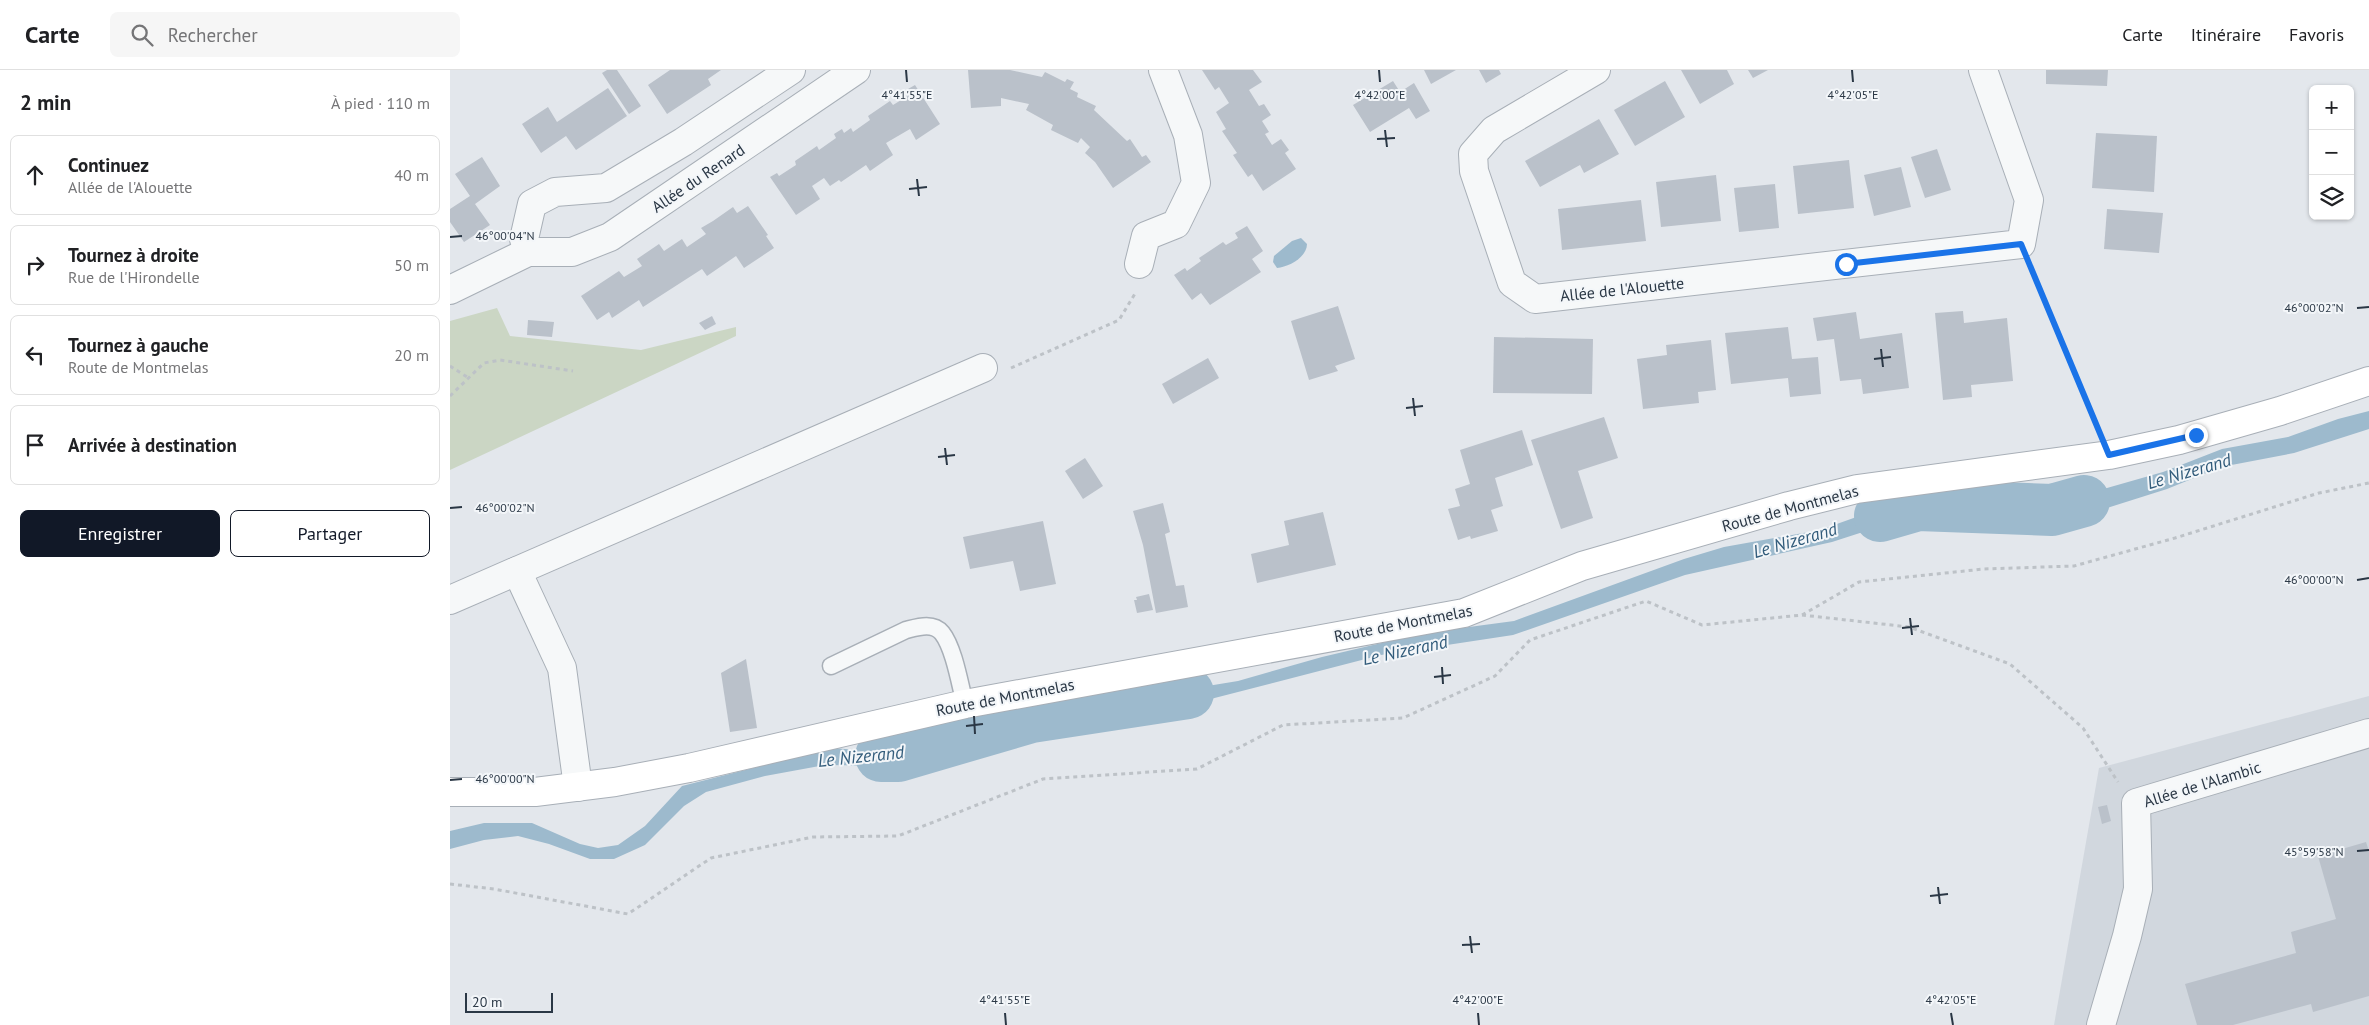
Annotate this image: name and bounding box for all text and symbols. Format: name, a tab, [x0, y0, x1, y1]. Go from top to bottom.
search box	[110, 12, 460, 57]
text: Carte	[25, 19, 80, 50]
icon: search	[128, 21, 156, 49]
text: Rechercher	[168, 23, 258, 47]
text: Carte	[2122, 23, 2163, 46]
text: Itinéraire	[2191, 23, 2261, 46]
text: Favoris	[2289, 23, 2344, 46]
map controls	[2309, 85, 2354, 220]
button: +	[2309, 85, 2354, 130]
text: 4°41'55"E	[882, 87, 932, 102]
text: 4°42'00"E	[1355, 87, 1405, 102]
text: 4°42'05"E	[1828, 87, 1878, 102]
text: 2 min	[20, 89, 71, 116]
text: À pied · 110 m	[331, 93, 430, 113]
button: −	[2309, 130, 2354, 175]
street label: Allée du Renard	[648, 139, 748, 217]
text: Continuez	[68, 153, 149, 177]
icon: ahead	[21, 161, 49, 189]
text: 40 m	[394, 165, 429, 185]
button: layers	[2309, 175, 2354, 220]
text: Allée de l'Alouette	[68, 177, 192, 197]
text: 46°00'04"N	[475, 228, 535, 243]
text: Tournez à droite	[68, 243, 199, 267]
icon: right	[21, 251, 49, 279]
route start	[1835, 253, 1858, 276]
text: 50 m	[394, 255, 429, 275]
text: Rue de l'Hirondelle	[68, 267, 200, 287]
street label: Allée de l'Alouette	[1559, 273, 1685, 305]
text: 46°00'02"N	[2284, 300, 2344, 315]
text: Tournez à gauche	[68, 333, 209, 357]
icon: left	[21, 341, 49, 369]
text: 20 m	[394, 345, 429, 365]
text: Route de Montmelas	[68, 357, 208, 377]
route end	[2185, 424, 2208, 447]
icon: arrive	[21, 431, 49, 459]
text: Arrivée à destination	[68, 433, 237, 457]
water label: Le Nizerand	[2144, 448, 2235, 494]
street label: Route de Montmelas	[1720, 480, 1861, 536]
text: 46°00'02"N	[475, 500, 535, 515]
button: Enregistrer	[20, 510, 220, 557]
button: Partager	[230, 510, 430, 557]
water label: Le Nizerand	[1750, 517, 1841, 563]
text: 46°00'00"N	[2284, 572, 2344, 587]
street label: Route de Montmelas	[1332, 600, 1474, 646]
water label: Le Nizerand	[1360, 630, 1451, 670]
street label: Route de Montmelas	[934, 674, 1076, 720]
water label: Le Nizerand	[817, 740, 906, 772]
street label: Allée de l'Alambic	[2141, 757, 2263, 811]
text: 46°00'00"N	[475, 771, 535, 786]
text: 45°59'58"N	[2284, 844, 2344, 859]
scale bar	[465, 990, 552, 1013]
text: 4°41'55"E	[980, 992, 1030, 1007]
text: 4°42'00"E	[1453, 992, 1503, 1007]
text: 4°42'05"E	[1926, 992, 1976, 1007]
text: 20 m	[472, 993, 502, 1011]

